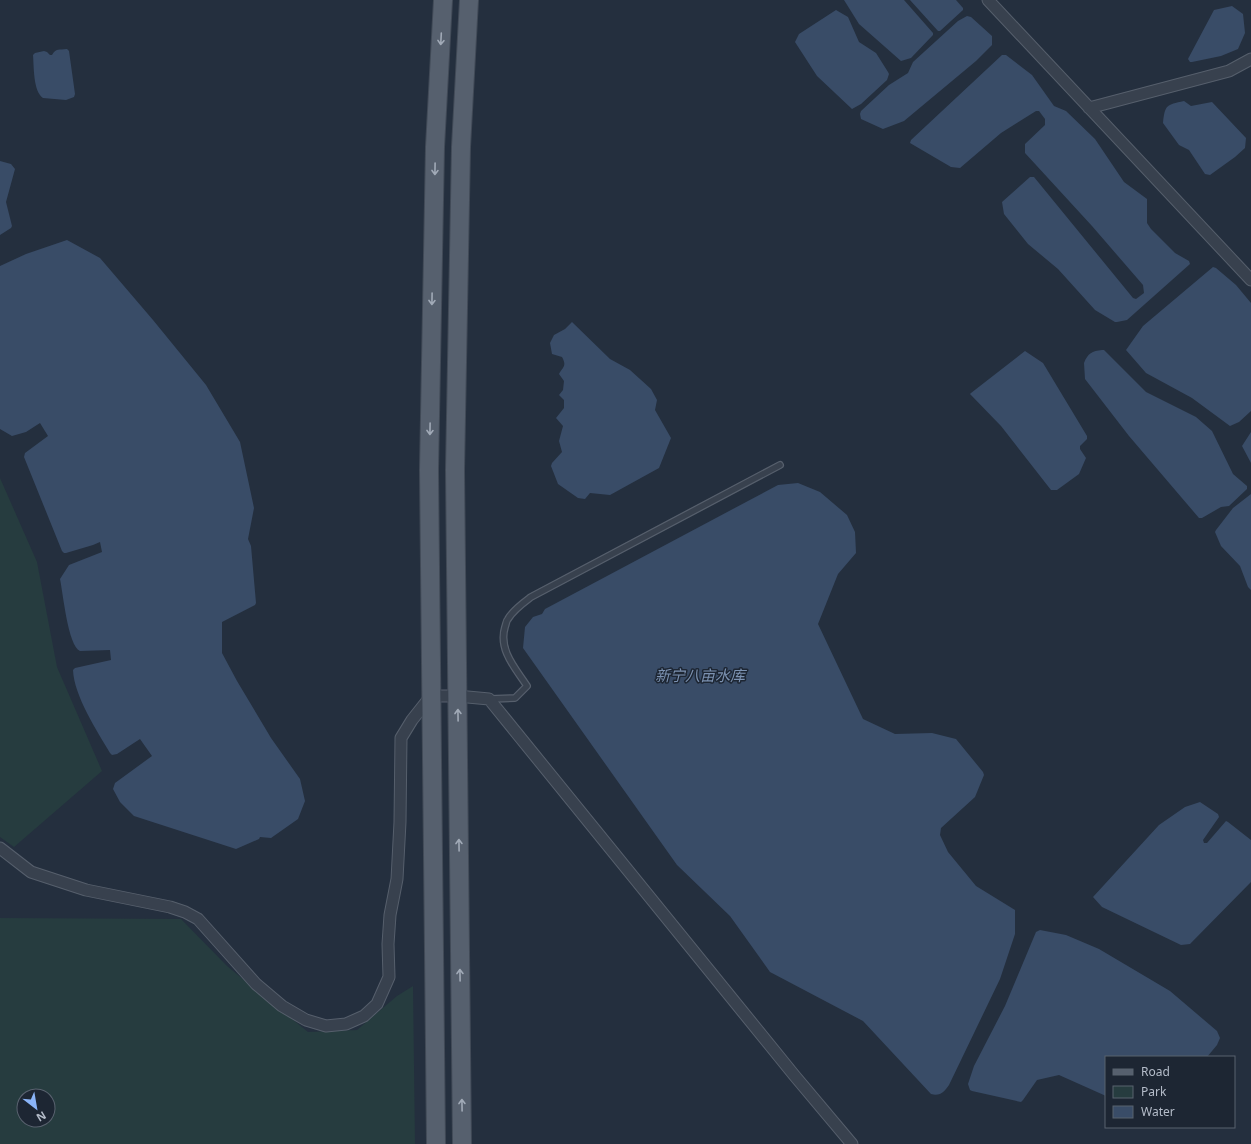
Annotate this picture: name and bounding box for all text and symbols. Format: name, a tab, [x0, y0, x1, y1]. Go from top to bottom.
one-way arrow	[437, 32, 445, 45]
one-way arrow	[431, 162, 439, 175]
one-way arrow	[428, 292, 436, 305]
one-way arrow	[426, 422, 434, 435]
water label: 新宁八亩水库	[655, 665, 748, 685]
one-way arrow	[454, 709, 462, 722]
one-way arrow	[455, 839, 463, 852]
one-way arrow	[456, 969, 464, 982]
legend	[1105, 1056, 1235, 1128]
text: Road	[1141, 1063, 1170, 1080]
text: Park	[1141, 1083, 1167, 1100]
north arrow	[16, 1088, 56, 1128]
one-way arrow	[458, 1099, 466, 1112]
text: Water	[1141, 1103, 1175, 1120]
text: N	[34, 1108, 49, 1126]

